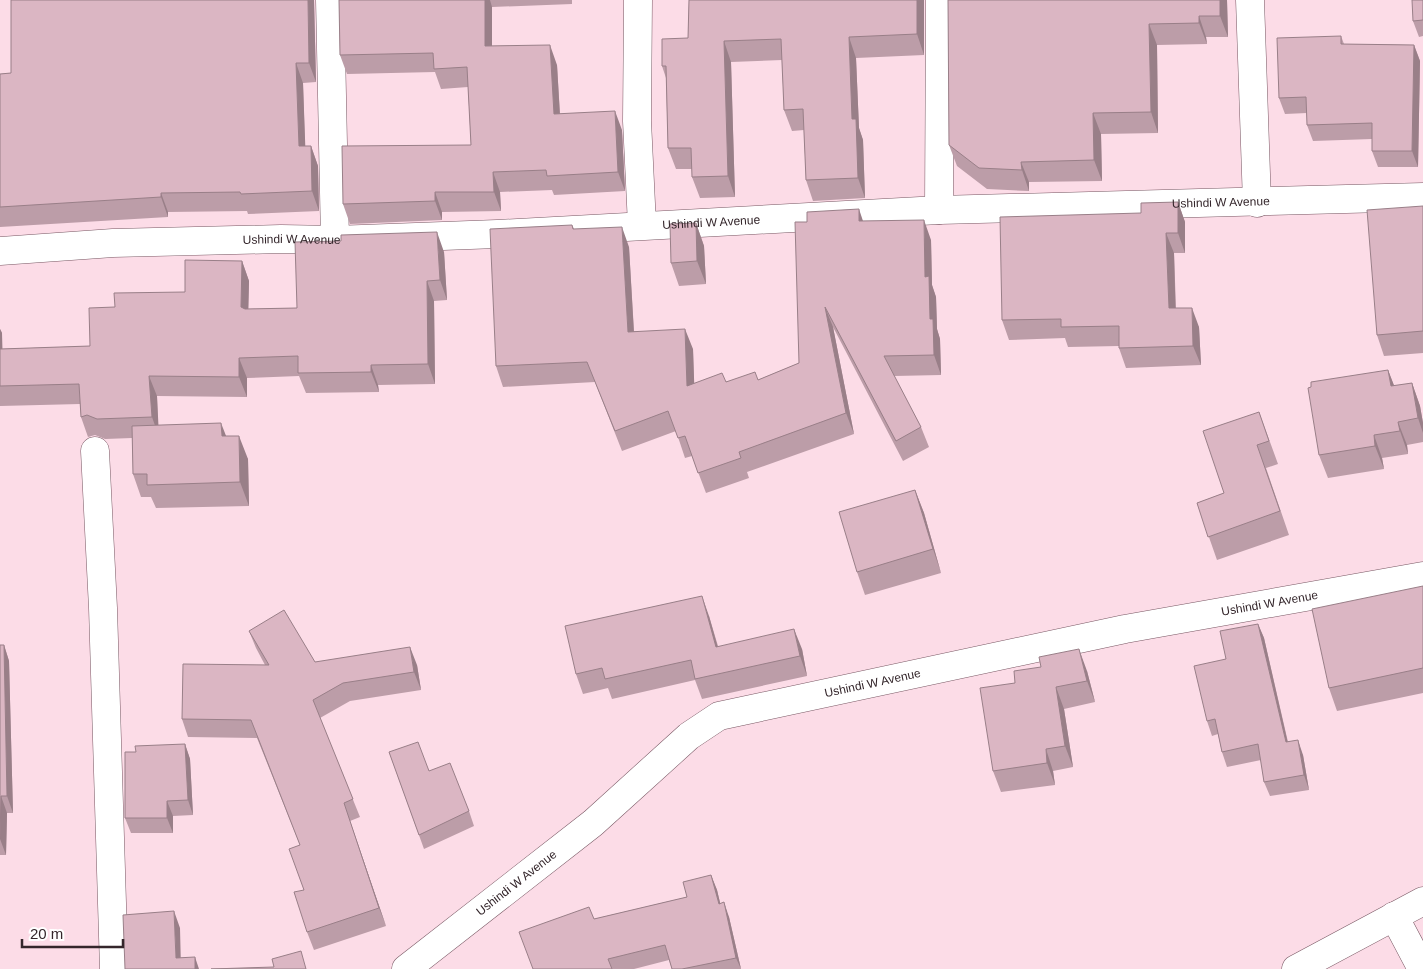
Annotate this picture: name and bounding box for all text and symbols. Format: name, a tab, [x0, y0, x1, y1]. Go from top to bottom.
street label: Ushindi W Avenue	[1172, 194, 1270, 211]
street label: Ushindi W Avenue	[662, 213, 761, 232]
street label: Ushindi W Avenue	[243, 232, 341, 247]
street label: Ushindi W Avenue	[1220, 588, 1319, 619]
street label: Ushindi W Avenue	[823, 666, 922, 700]
street label: Ushindi W Avenue	[473, 847, 560, 919]
scale bar	[22, 916, 124, 948]
text: 20 m	[30, 925, 63, 942]

